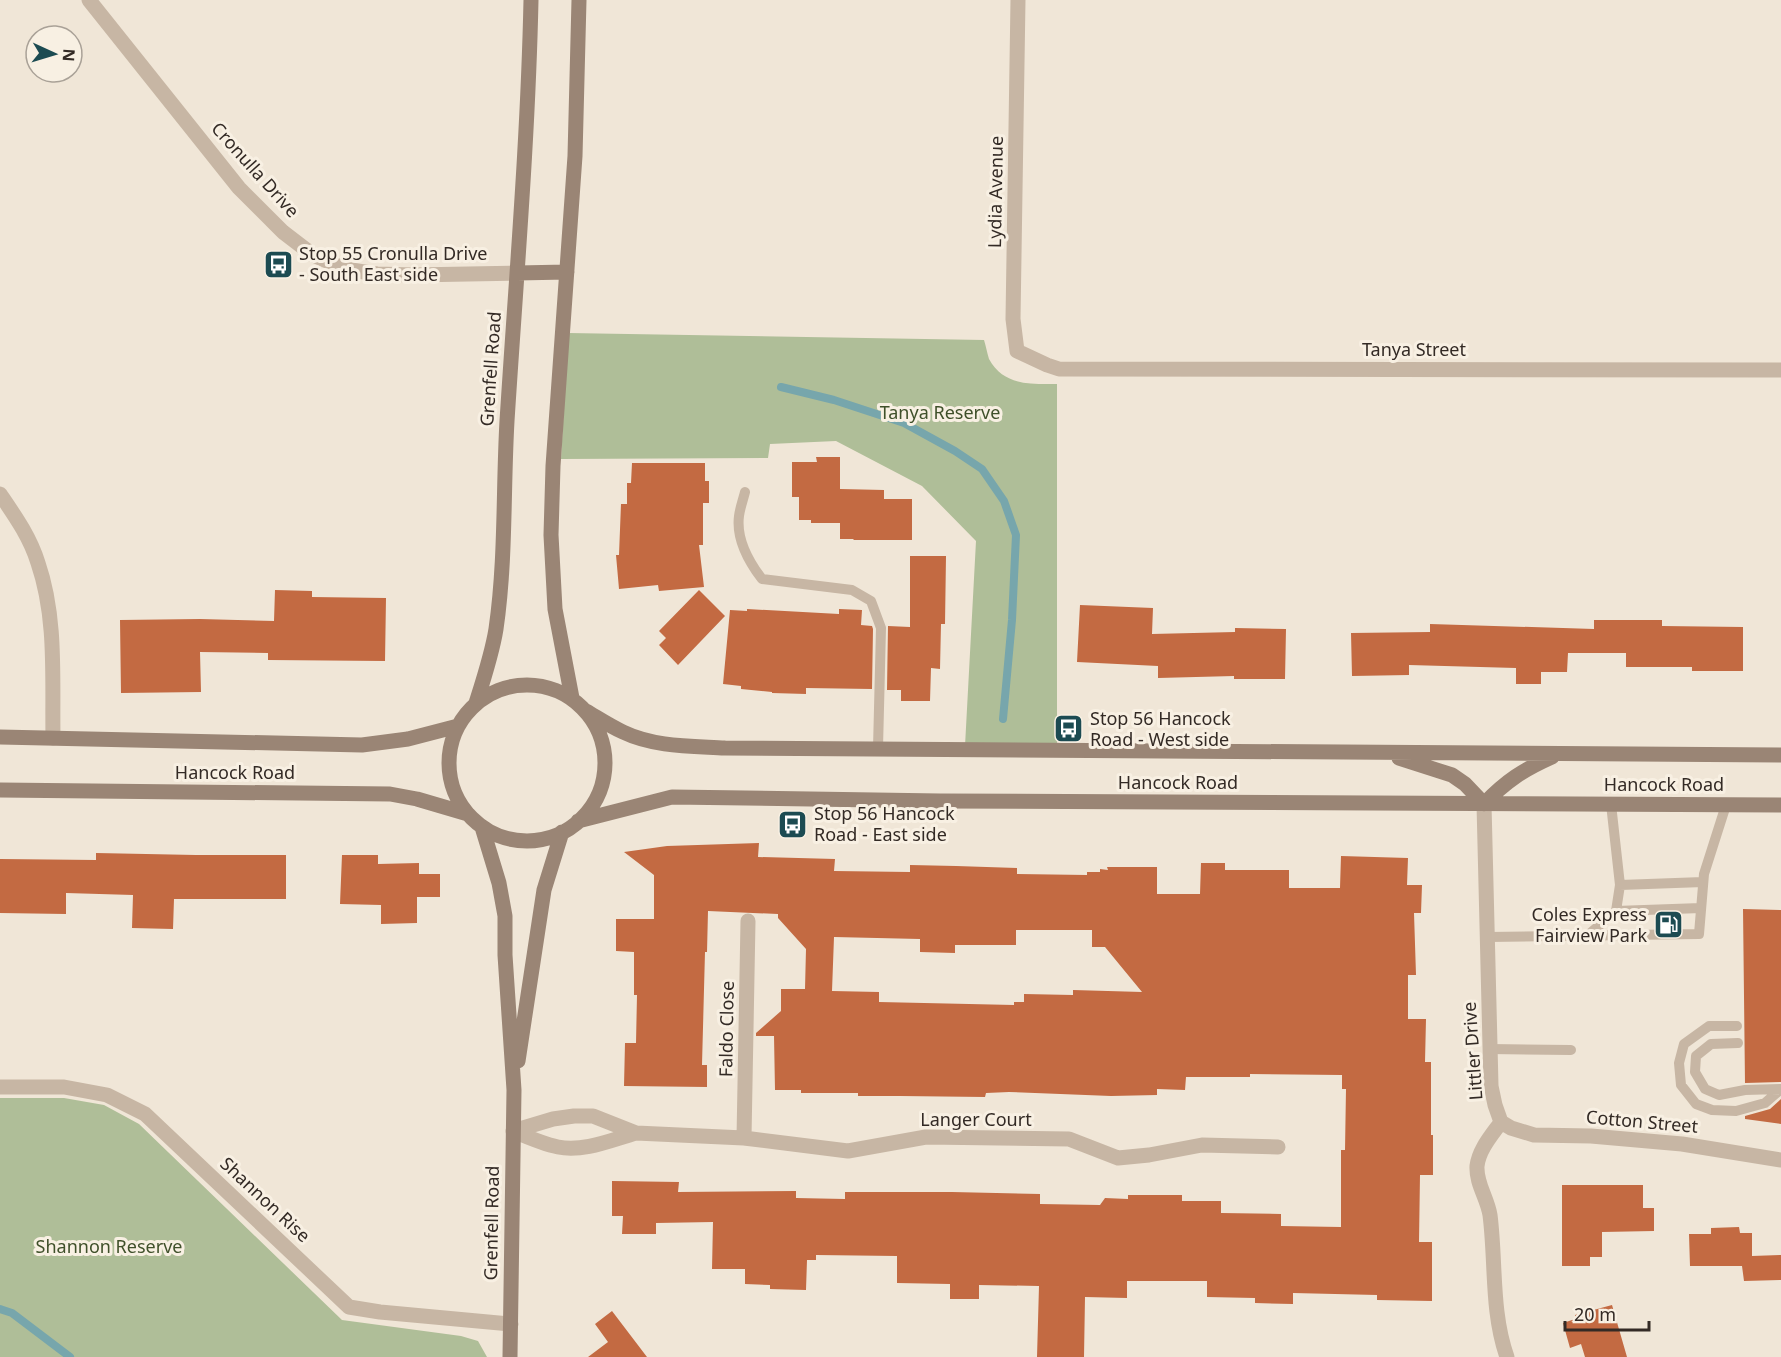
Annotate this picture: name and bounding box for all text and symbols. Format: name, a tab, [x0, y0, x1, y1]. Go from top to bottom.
north arrow	[24, 24, 84, 84]
text: N	[58, 48, 80, 62]
street label: Cronulla Drive	[207, 117, 305, 222]
street label: Lydia Avenue	[982, 136, 1008, 248]
place label: Stop 55 Cronulla Drive - South East side	[299, 241, 487, 286]
bus stop icon: Stop 55 Cronulla Drive - South East side	[262, 248, 294, 280]
street label: Grenfell Road	[474, 311, 506, 427]
street label: Tanya Street	[1362, 337, 1466, 361]
park label: Tanya Reserve	[880, 400, 1000, 424]
place label: Stop 56 Hancock Road - West side	[1090, 706, 1231, 751]
bus stop icon: Stop 56 Hancock Road - West side	[1053, 713, 1085, 745]
street label: Hancock Road	[175, 760, 295, 784]
street label: Hancock Road	[1118, 770, 1238, 794]
street label: Hancock Road	[1604, 772, 1724, 796]
place label: Stop 56 Hancock Road - East side	[814, 801, 955, 846]
bus stop icon: Stop 56 Hancock Road - East side	[777, 808, 809, 840]
place label: Coles Express Fairview Park	[1532, 902, 1647, 947]
fuel station icon: Coles Express Fairview Park	[1652, 909, 1684, 941]
street label: Faldo Close	[713, 981, 739, 1077]
street label: Littler Drive	[1457, 1001, 1487, 1101]
street label: Cotton Street	[1585, 1104, 1700, 1138]
street label: Langer Court	[920, 1107, 1032, 1131]
street label: Shannon Rise	[216, 1151, 316, 1247]
street label: Grenfell Road	[478, 1165, 504, 1281]
park label: Shannon Reserve	[36, 1234, 182, 1258]
scale bar	[1565, 1294, 1649, 1332]
text: 20 m	[1574, 1302, 1616, 1326]

